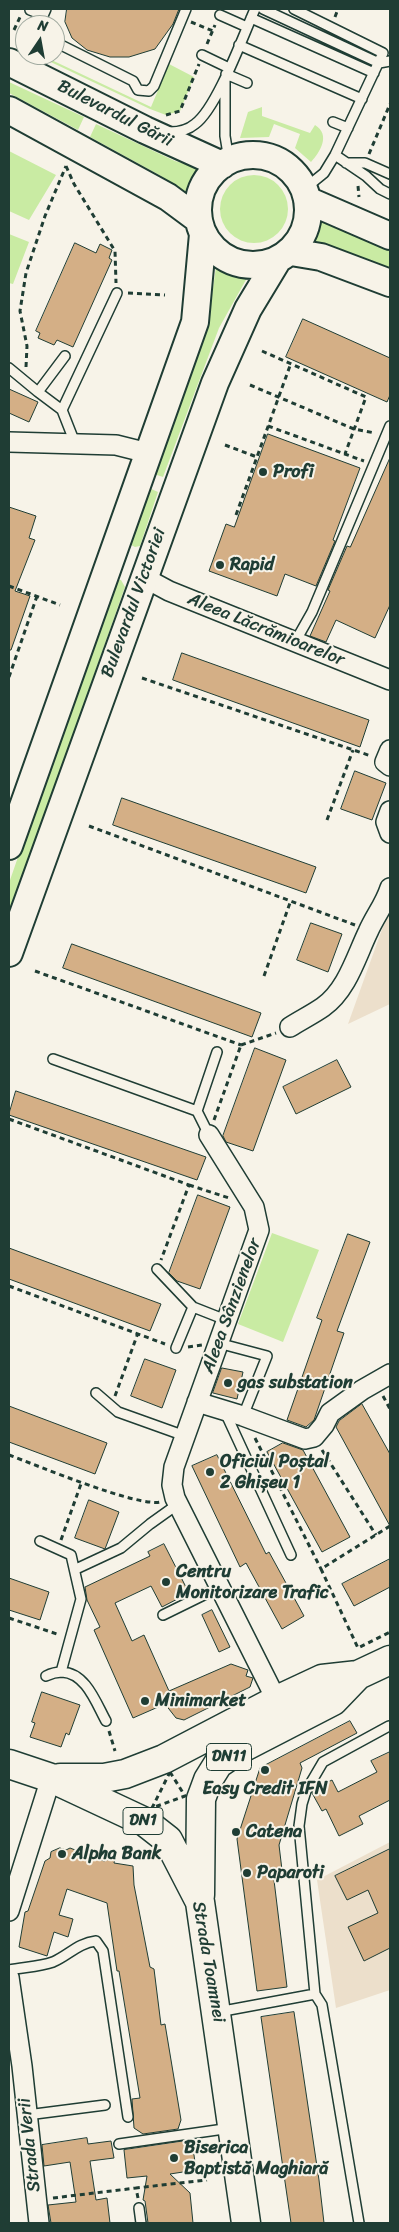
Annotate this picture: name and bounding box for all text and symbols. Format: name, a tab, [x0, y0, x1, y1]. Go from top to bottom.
text: N	[36, 13, 50, 39]
north arrow	[15, 15, 65, 65]
street label: Bulevardul Gării	[54, 76, 176, 152]
place label: Profi	[273, 461, 314, 483]
marker: Profi	[257, 466, 269, 478]
street label: Bulevardul Victoriei	[97, 525, 171, 681]
place label: Rapid	[230, 554, 274, 576]
marker: Rapid	[214, 559, 226, 571]
street label: Aleea Lăcrămioarelor	[184, 589, 348, 671]
street label: Aleea Sânzienelor	[198, 1236, 266, 1376]
place label: gas substation	[238, 1372, 353, 1394]
marker: gas substation	[222, 1377, 234, 1389]
place label: Oficiul Poștal 2 Ghișeu 1	[220, 1451, 329, 1494]
marker: Oficiul Poștal 2 Ghișeu 1	[204, 1466, 216, 1478]
place label: Centru Monitorizare Trafic	[176, 1561, 329, 1604]
marker: Centru Monitorizare Trafic	[160, 1576, 172, 1588]
place label: Minimarket	[155, 1690, 246, 1712]
marker: Minimarket	[139, 1695, 151, 1707]
road number: DN11	[206, 1744, 252, 1770]
marker: Easy Credit IFN	[259, 1764, 271, 1776]
place label: Easy Credit IFN	[202, 1778, 328, 1800]
road number: DN1	[123, 1808, 163, 1834]
place label: Catena	[246, 1821, 302, 1843]
marker: Catena	[230, 1826, 242, 1838]
place label: Alpha Bank	[72, 1843, 161, 1865]
marker: Alpha Bank	[56, 1848, 68, 1860]
place label: Paparoti	[257, 1862, 324, 1884]
marker: Paparoti	[241, 1867, 253, 1879]
street label: Strada Toamnei	[187, 1900, 229, 2024]
street label: Strada Verii	[14, 2097, 46, 2193]
place label: Biserica Baptistă Maghiară	[184, 2137, 328, 2180]
marker: Biserica Baptistă Maghiară	[168, 2152, 180, 2164]

